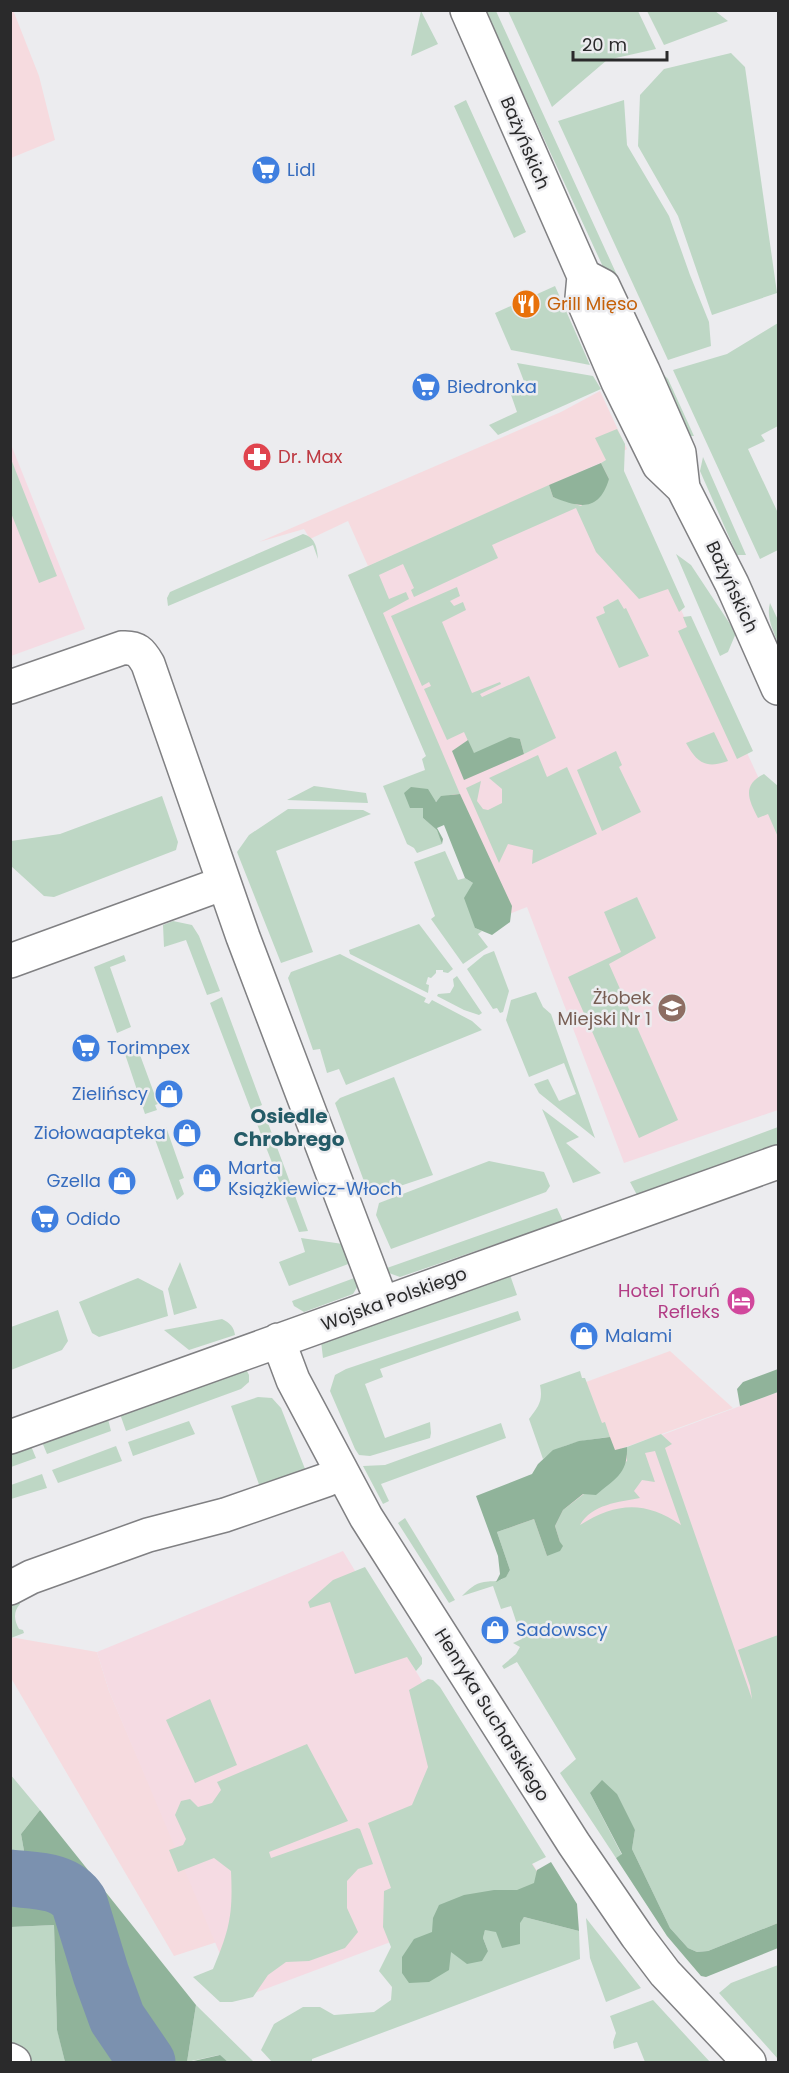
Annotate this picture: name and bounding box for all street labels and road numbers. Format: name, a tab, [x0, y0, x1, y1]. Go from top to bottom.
street label: Bażyńskich	[495, 93, 556, 193]
street label: Bażyńskich	[700, 537, 765, 637]
street label: Wojska Polskiego	[317, 1261, 470, 1337]
street label: Henryka Sucharskiego	[429, 1623, 556, 1806]

